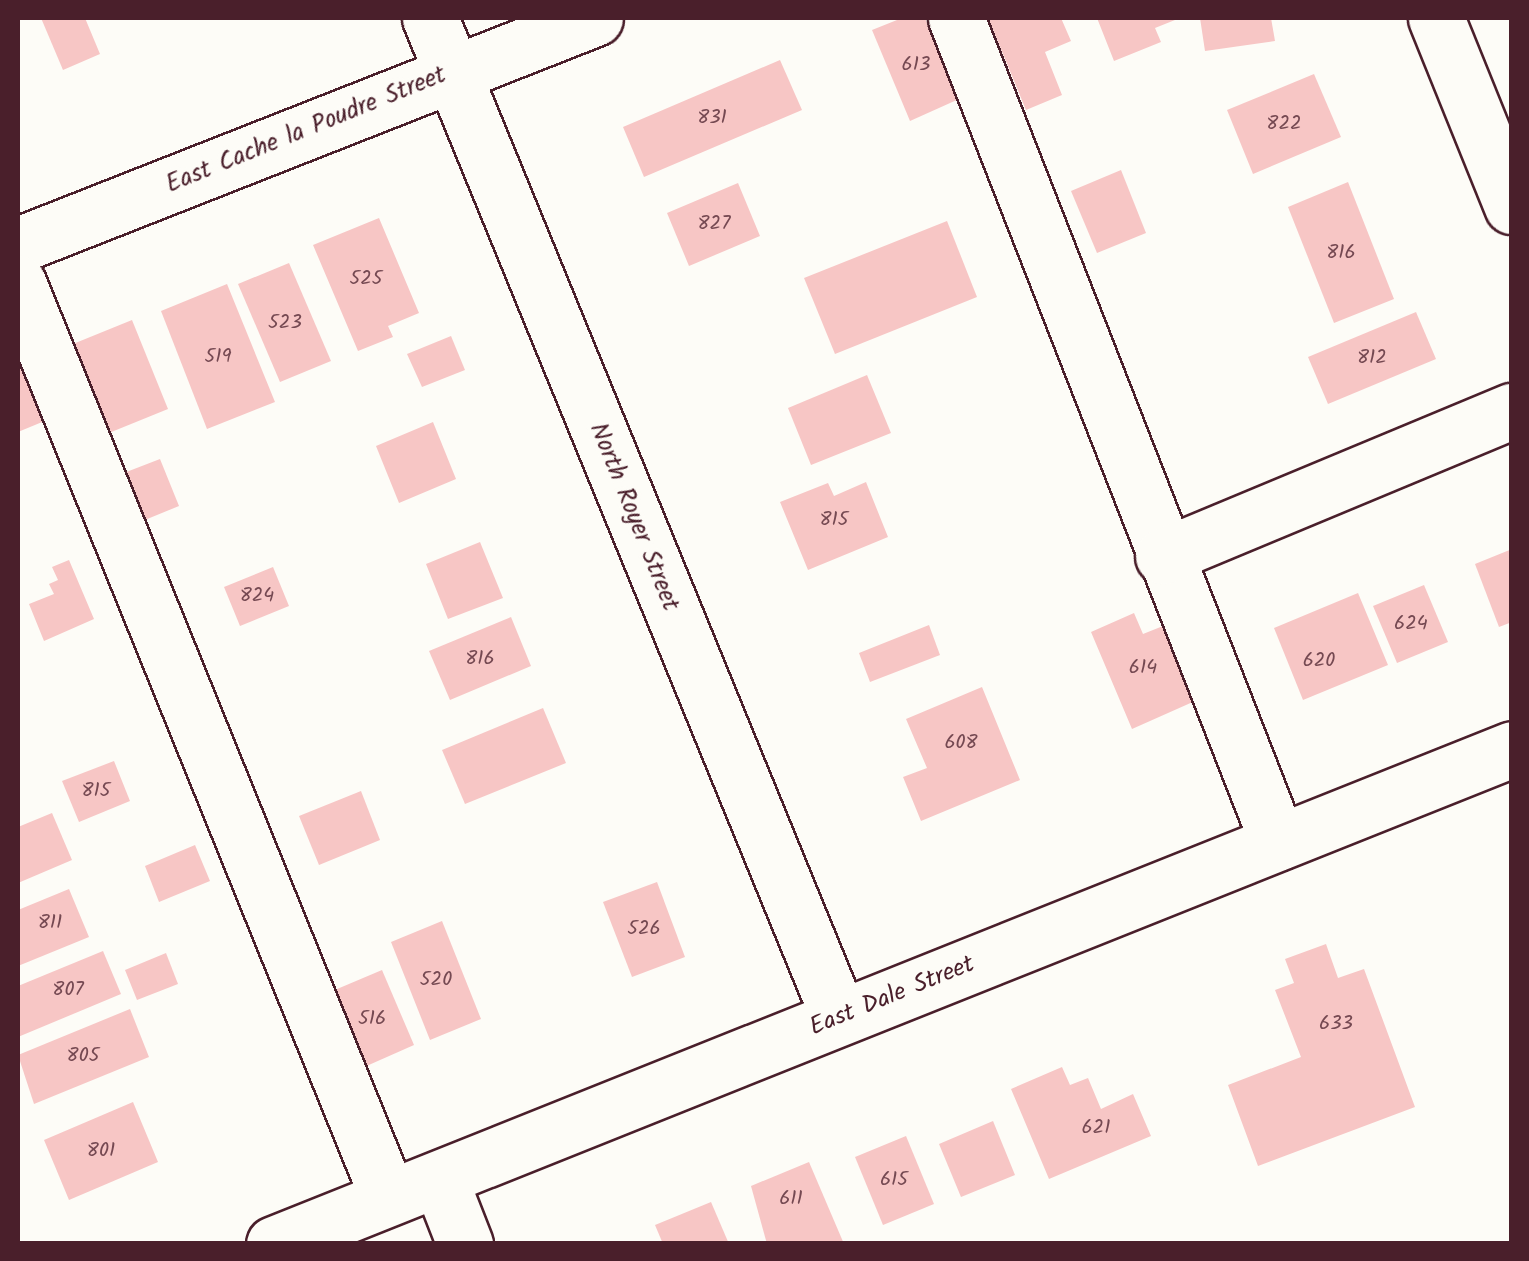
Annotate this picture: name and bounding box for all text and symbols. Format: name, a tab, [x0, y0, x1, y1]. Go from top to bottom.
house number: 613	[902, 53, 930, 77]
street label: East Cache la Poudre Street	[162, 60, 450, 200]
house number: 831	[697, 106, 727, 130]
house number: 822	[1266, 112, 1302, 136]
house number: 827	[698, 212, 730, 236]
house number: 816	[1326, 241, 1356, 265]
house number: 525	[349, 267, 383, 291]
house number: 523	[268, 311, 302, 335]
house number: 519	[205, 345, 231, 369]
house number: 812	[1357, 346, 1387, 370]
street label: North Royer Street	[583, 419, 685, 615]
house number: 815	[819, 508, 849, 532]
house number: 824	[240, 584, 274, 608]
house number: 624	[1394, 612, 1428, 636]
house number: 816	[465, 647, 495, 671]
house number: 620	[1303, 649, 1335, 673]
house number: 614	[1129, 656, 1157, 680]
house number: 608	[944, 731, 978, 755]
house number: 815	[81, 779, 111, 803]
house number: 811	[38, 911, 62, 935]
house number: 526	[627, 917, 661, 941]
street label: East Dale Street	[805, 949, 979, 1043]
house number: 520	[420, 968, 452, 992]
house number: 807	[52, 978, 84, 1002]
house number: 516	[358, 1007, 386, 1031]
house number: 633	[1319, 1012, 1353, 1036]
house number: 805	[67, 1044, 99, 1068]
house number: 621	[1081, 1116, 1111, 1140]
house number: 801	[87, 1139, 115, 1163]
house number: 615	[880, 1168, 908, 1192]
house number: 611	[779, 1187, 803, 1211]

